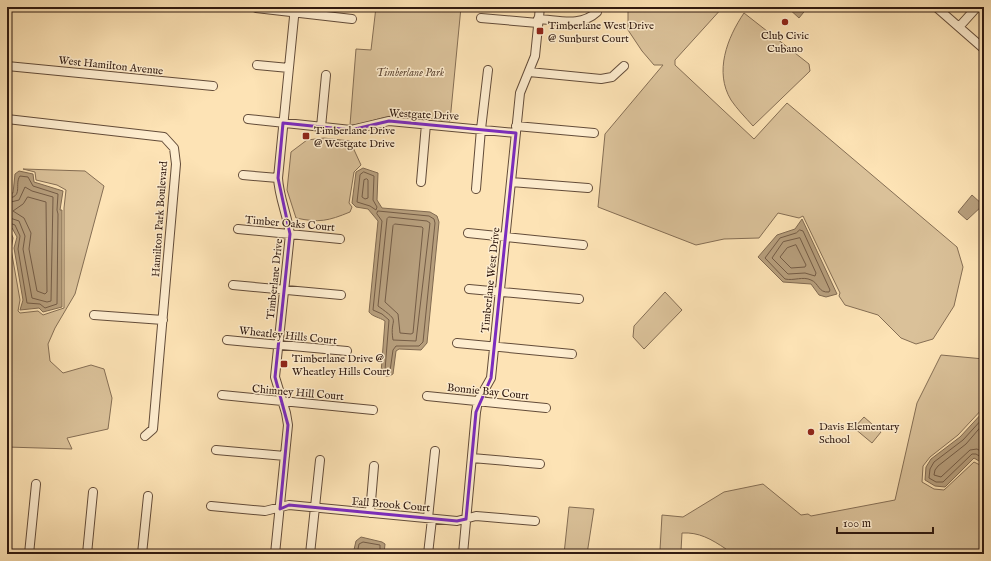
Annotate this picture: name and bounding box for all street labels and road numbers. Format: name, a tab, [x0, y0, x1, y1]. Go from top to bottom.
street label: West Hamilton Avenue	[58, 54, 164, 78]
street label: Westgate Drive	[389, 106, 459, 124]
street label: Hamilton Park Boulevard	[149, 160, 171, 278]
street label: Timber Oaks Court	[244, 213, 336, 235]
street label: Timberlane West Drive	[478, 227, 504, 334]
street label: Timberlane Drive	[264, 238, 286, 320]
street label: Wheatley Hills Court	[238, 324, 338, 348]
street label: Bonnie Bay Court	[446, 381, 530, 403]
street label: Chimney Hill Court	[251, 382, 345, 404]
street label: Fall Brook Court	[351, 495, 431, 515]

